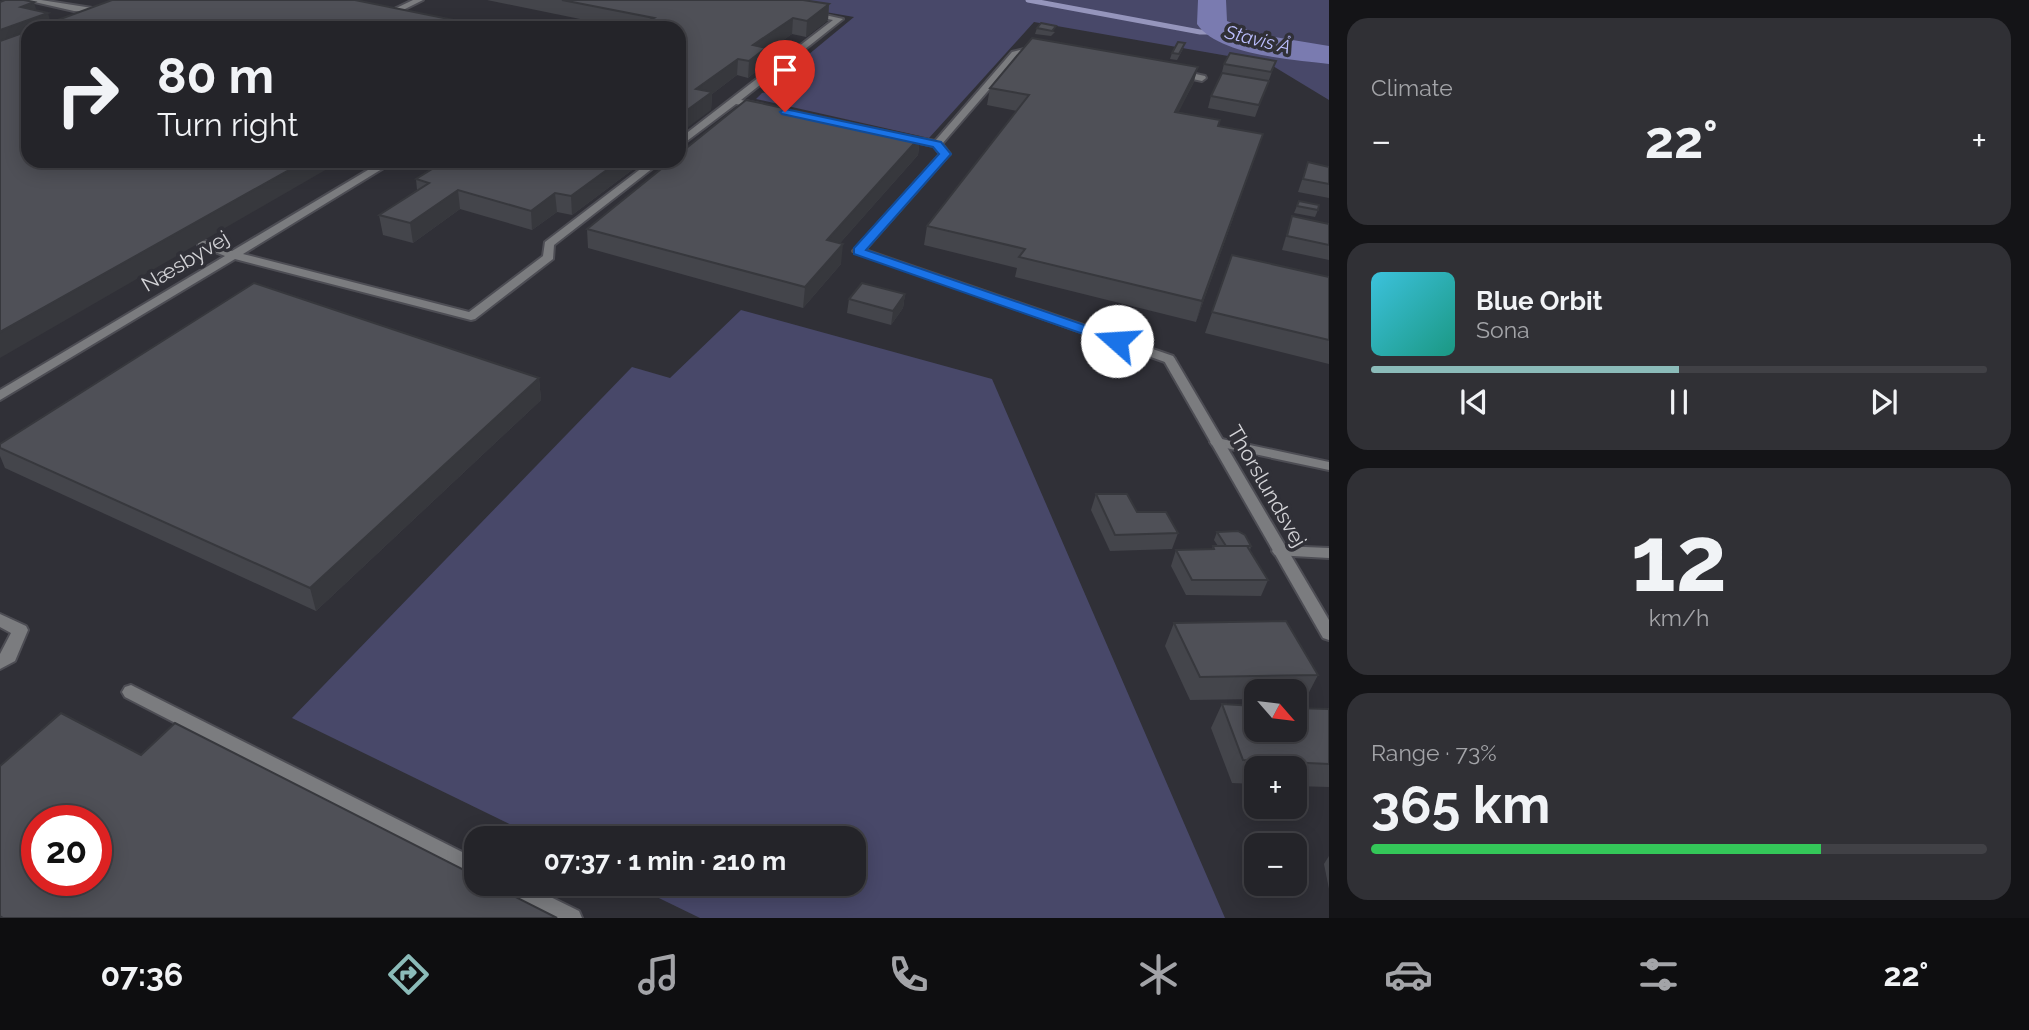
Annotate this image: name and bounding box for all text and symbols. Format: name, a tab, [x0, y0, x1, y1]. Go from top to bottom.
water label: Stavis Å	[1222, 20, 1293, 58]
pin	[755, 40, 815, 112]
text: 80 m	[157, 47, 274, 104]
icon: right	[42, 49, 133, 140]
icon: arrive	[766, 51, 804, 89]
text: Climate	[1371, 74, 1453, 101]
text: Turn right	[157, 106, 298, 143]
text: 22°	[1645, 109, 1718, 170]
text: −	[1371, 118, 1391, 163]
text: +	[1971, 118, 1987, 163]
street label: Næsbyvej	[137, 225, 233, 297]
text: Blue Orbit	[1476, 286, 1603, 316]
position arrow	[1080, 304, 1154, 378]
text: Sona	[1476, 316, 1530, 343]
icon: previous	[1455, 383, 1493, 421]
icon: pause	[1660, 383, 1698, 421]
icon: next	[1865, 383, 1903, 421]
street label: Thorslundsvej	[1222, 421, 1312, 551]
text: 12	[1631, 505, 1727, 612]
text: km/h	[1649, 604, 1709, 631]
north arrow	[1244, 679, 1307, 742]
map controls	[1244, 679, 1307, 896]
text: Range · 73%	[1371, 739, 1497, 766]
button: +	[1244, 756, 1307, 819]
text: 365 km	[1371, 774, 1550, 835]
speed limit sign: 20	[21, 805, 112, 896]
button: −	[1244, 833, 1307, 896]
text: 07:37 · 1 min · 210 m	[544, 846, 786, 876]
icon: directions	[384, 950, 433, 999]
icon: music	[634, 950, 683, 999]
icon: phone	[884, 950, 933, 999]
icon: climate	[1134, 950, 1183, 999]
icon: car	[1384, 950, 1433, 999]
icon: filters	[1634, 950, 1683, 999]
text: 07:36	[100, 956, 183, 993]
text: 22°	[1883, 956, 1929, 993]

